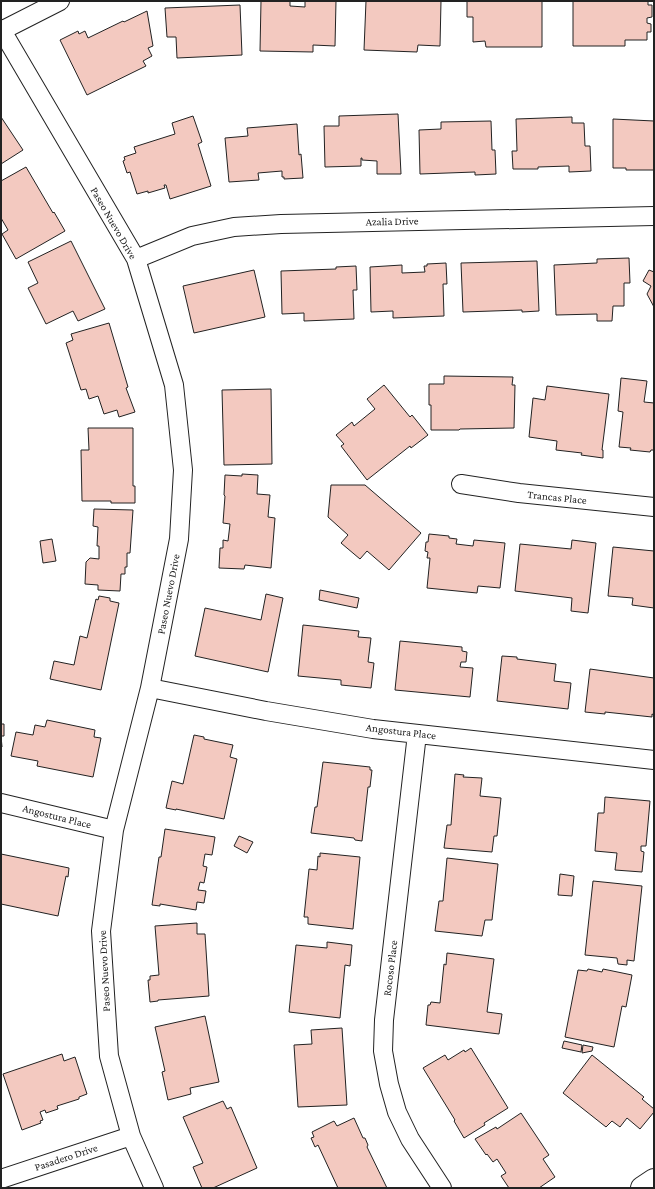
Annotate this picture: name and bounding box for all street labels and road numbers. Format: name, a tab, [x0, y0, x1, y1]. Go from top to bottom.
street label: Paseo Nuevo Drive	[88, 185, 140, 261]
street label: Azalia Drive	[365, 215, 419, 227]
street label: Trancas Place	[527, 488, 587, 506]
street label: Paseo Nuevo Drive	[154, 553, 182, 635]
street label: Angostura Place	[365, 721, 437, 742]
street label: Angostura Place	[21, 802, 93, 831]
street label: Paseo Nuevo Drive	[96, 930, 112, 1012]
street label: Rocoso Place	[381, 939, 399, 997]
street label: Pasadero Drive	[33, 1141, 99, 1173]

